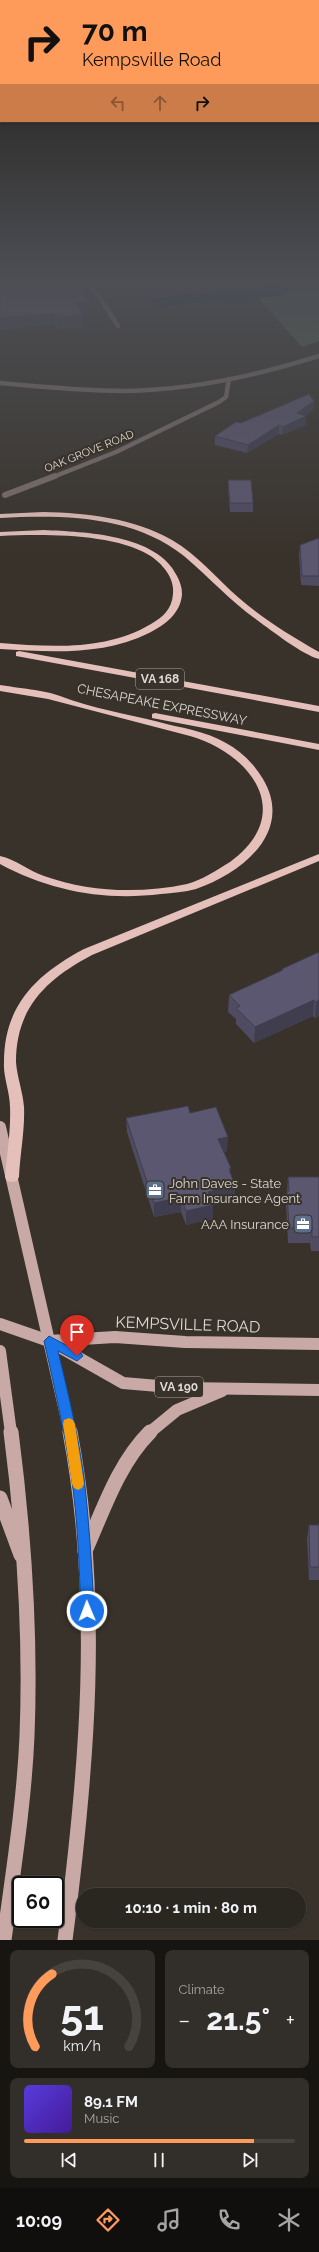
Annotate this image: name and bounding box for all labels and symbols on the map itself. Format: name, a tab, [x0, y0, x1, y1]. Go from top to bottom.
street label: OAK GROVE ROAD	[42, 427, 136, 475]
road number: VA 168	[136, 669, 184, 689]
street label: CHESAPEAKE EXPRESSWAY	[76, 681, 248, 728]
place label: John Daves - State Farm Insurance Agent	[169, 1176, 301, 1206]
office icon: John Daves - State Farm Insurance Agent	[144, 1179, 166, 1201]
office icon: AAA Insurance	[292, 1213, 314, 1235]
place label: AAA Insurance	[201, 1217, 289, 1232]
street label: KEMPSVILLE ROAD	[115, 1312, 261, 1337]
pin	[60, 1315, 94, 1356]
road number: VA 190	[155, 1377, 203, 1397]
position arrow	[66, 1590, 108, 1632]
speed limit sign: 60	[12, 1876, 64, 1928]

